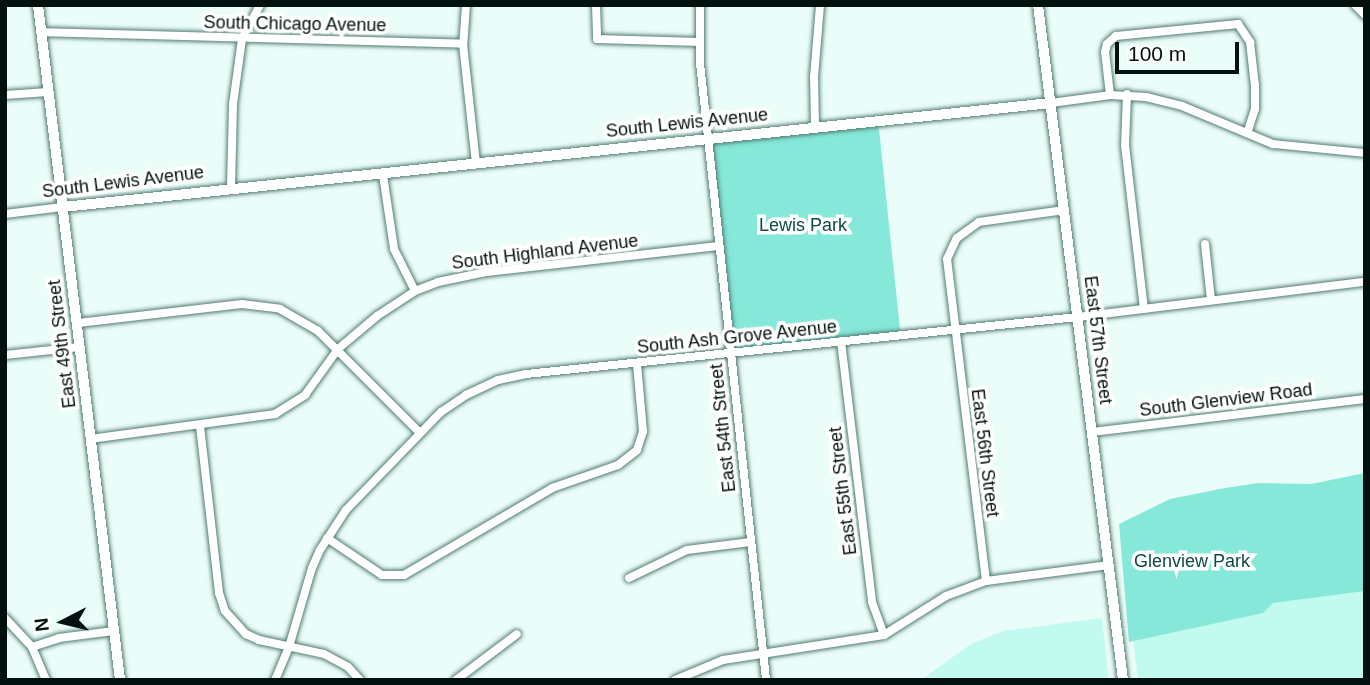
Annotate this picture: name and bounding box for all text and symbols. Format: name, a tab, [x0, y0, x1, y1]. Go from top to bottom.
street label: South Chicago Avenue	[203, 12, 387, 36]
scale bar	[1118, 28, 1242, 72]
text: 100 m	[1128, 42, 1186, 65]
street label: South Lewis Avenue	[604, 104, 770, 142]
street label: South Lewis Avenue	[40, 161, 206, 203]
park label: Lewis Park	[759, 214, 847, 236]
street label: South Highland Avenue	[450, 230, 640, 274]
street label: East 57th Street	[1079, 275, 1117, 405]
street label: East 49th Street	[43, 279, 81, 409]
street label: South Ash Grove Avenue	[635, 316, 839, 358]
street label: East 54th Street	[706, 363, 740, 493]
street label: South Glenview Road	[1138, 379, 1314, 421]
street label: East 56th Street	[966, 388, 1004, 518]
street label: East 55th Street	[824, 426, 862, 556]
park label: Glenview Park	[1134, 550, 1250, 572]
north arrow	[28, 587, 98, 657]
text: N	[30, 617, 53, 633]

